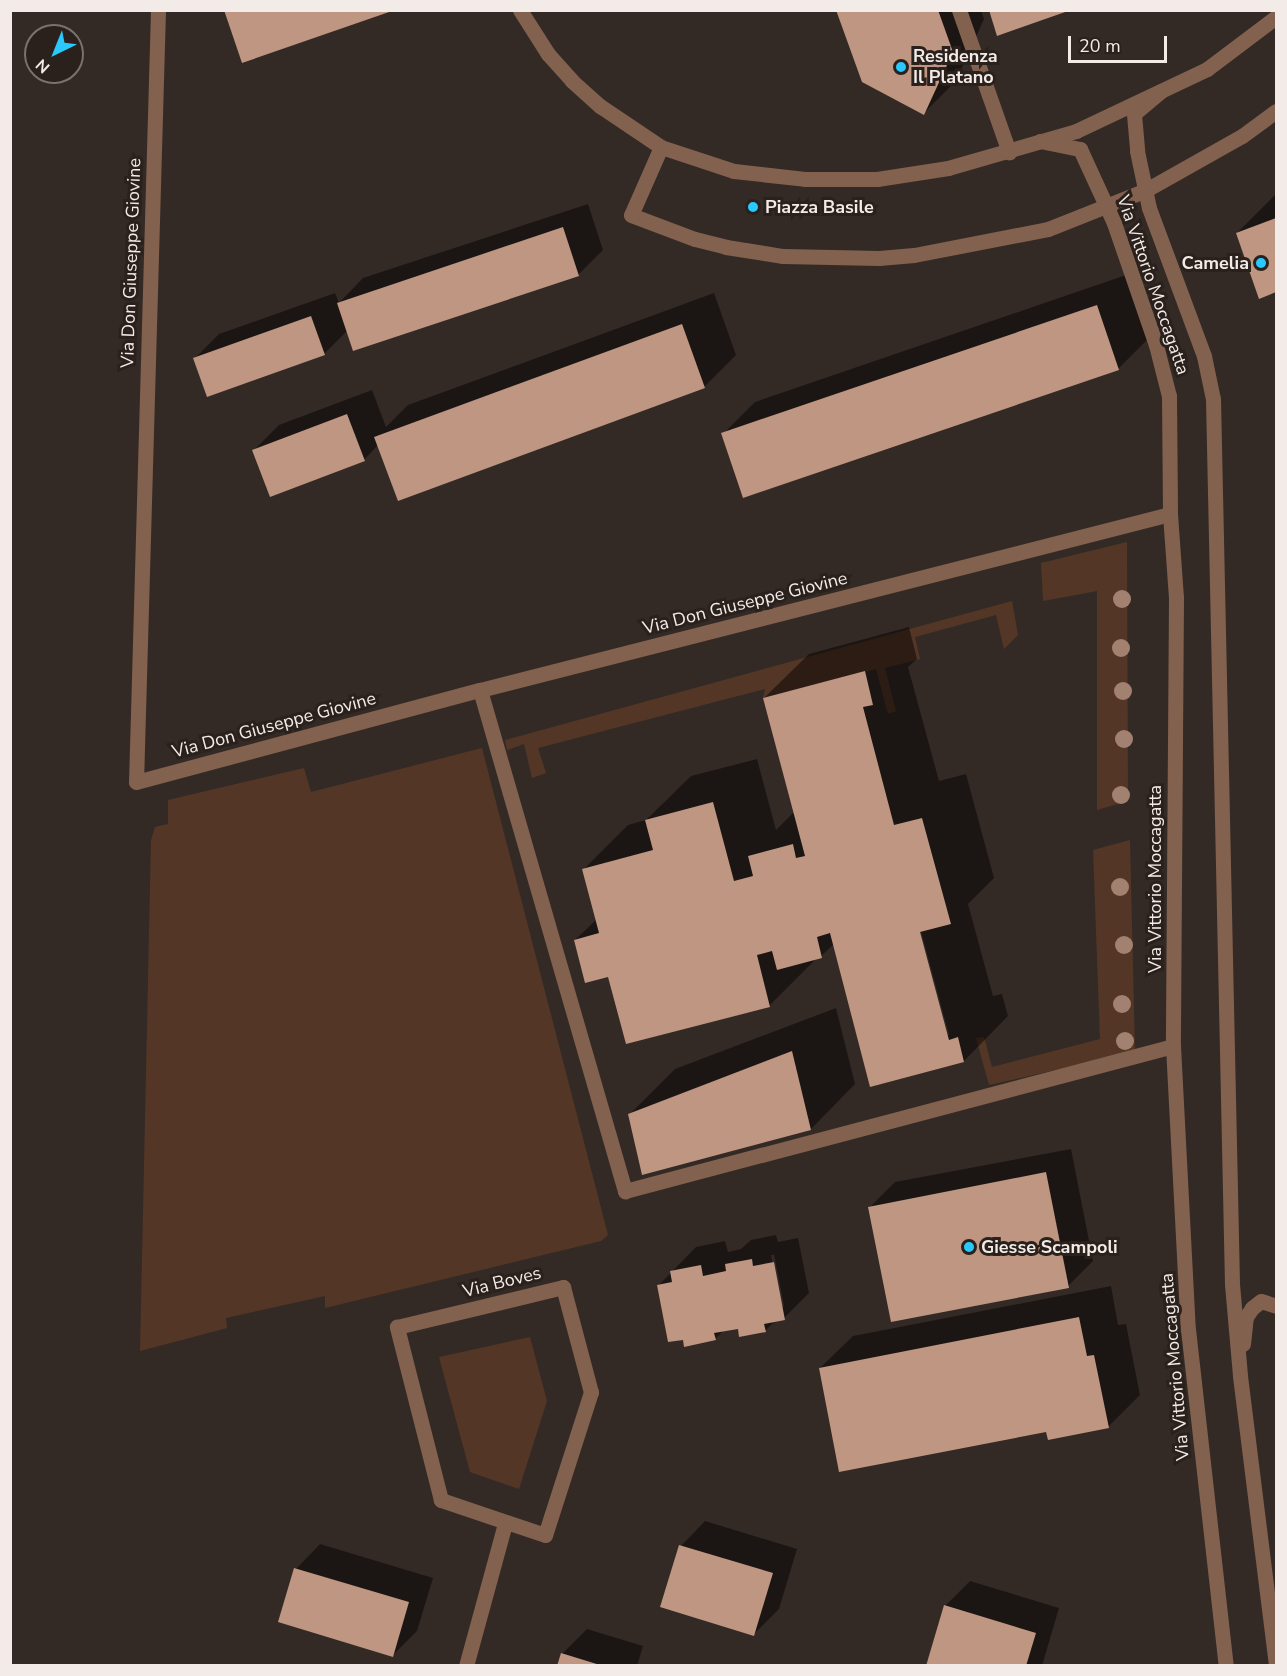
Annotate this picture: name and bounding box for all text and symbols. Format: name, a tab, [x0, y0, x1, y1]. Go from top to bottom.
north arrow	[24, 24, 84, 84]
scale bar	[1071, 24, 1170, 62]
text: 20 m	[1079, 34, 1121, 58]
place label: Residenza Il Platano	[913, 46, 998, 88]
text: N	[31, 54, 55, 78]
marker: Residenza Il Platano	[894, 60, 908, 74]
street label: Via Don Giuseppe Giovine	[117, 158, 145, 368]
street label: Via Vittorio Moccagatta	[1112, 193, 1194, 377]
place label: Piazza Basile	[765, 196, 874, 218]
marker: Piazza Basile	[746, 200, 760, 214]
place label: Camelia	[1182, 252, 1249, 274]
marker: Camelia	[1254, 256, 1268, 270]
street label: Via Don Giuseppe Giovine	[640, 567, 850, 639]
street label: Via Don Giuseppe Giovine	[170, 687, 378, 763]
street label: Via Vittorio Moccagatta	[1144, 785, 1166, 973]
place label: Giesse Scampoli	[981, 1236, 1118, 1258]
marker: Giesse Scampoli	[962, 1240, 976, 1254]
street label: Via Boves	[460, 1262, 544, 1302]
street label: Via Vittorio Moccagatta	[1156, 1272, 1194, 1462]

